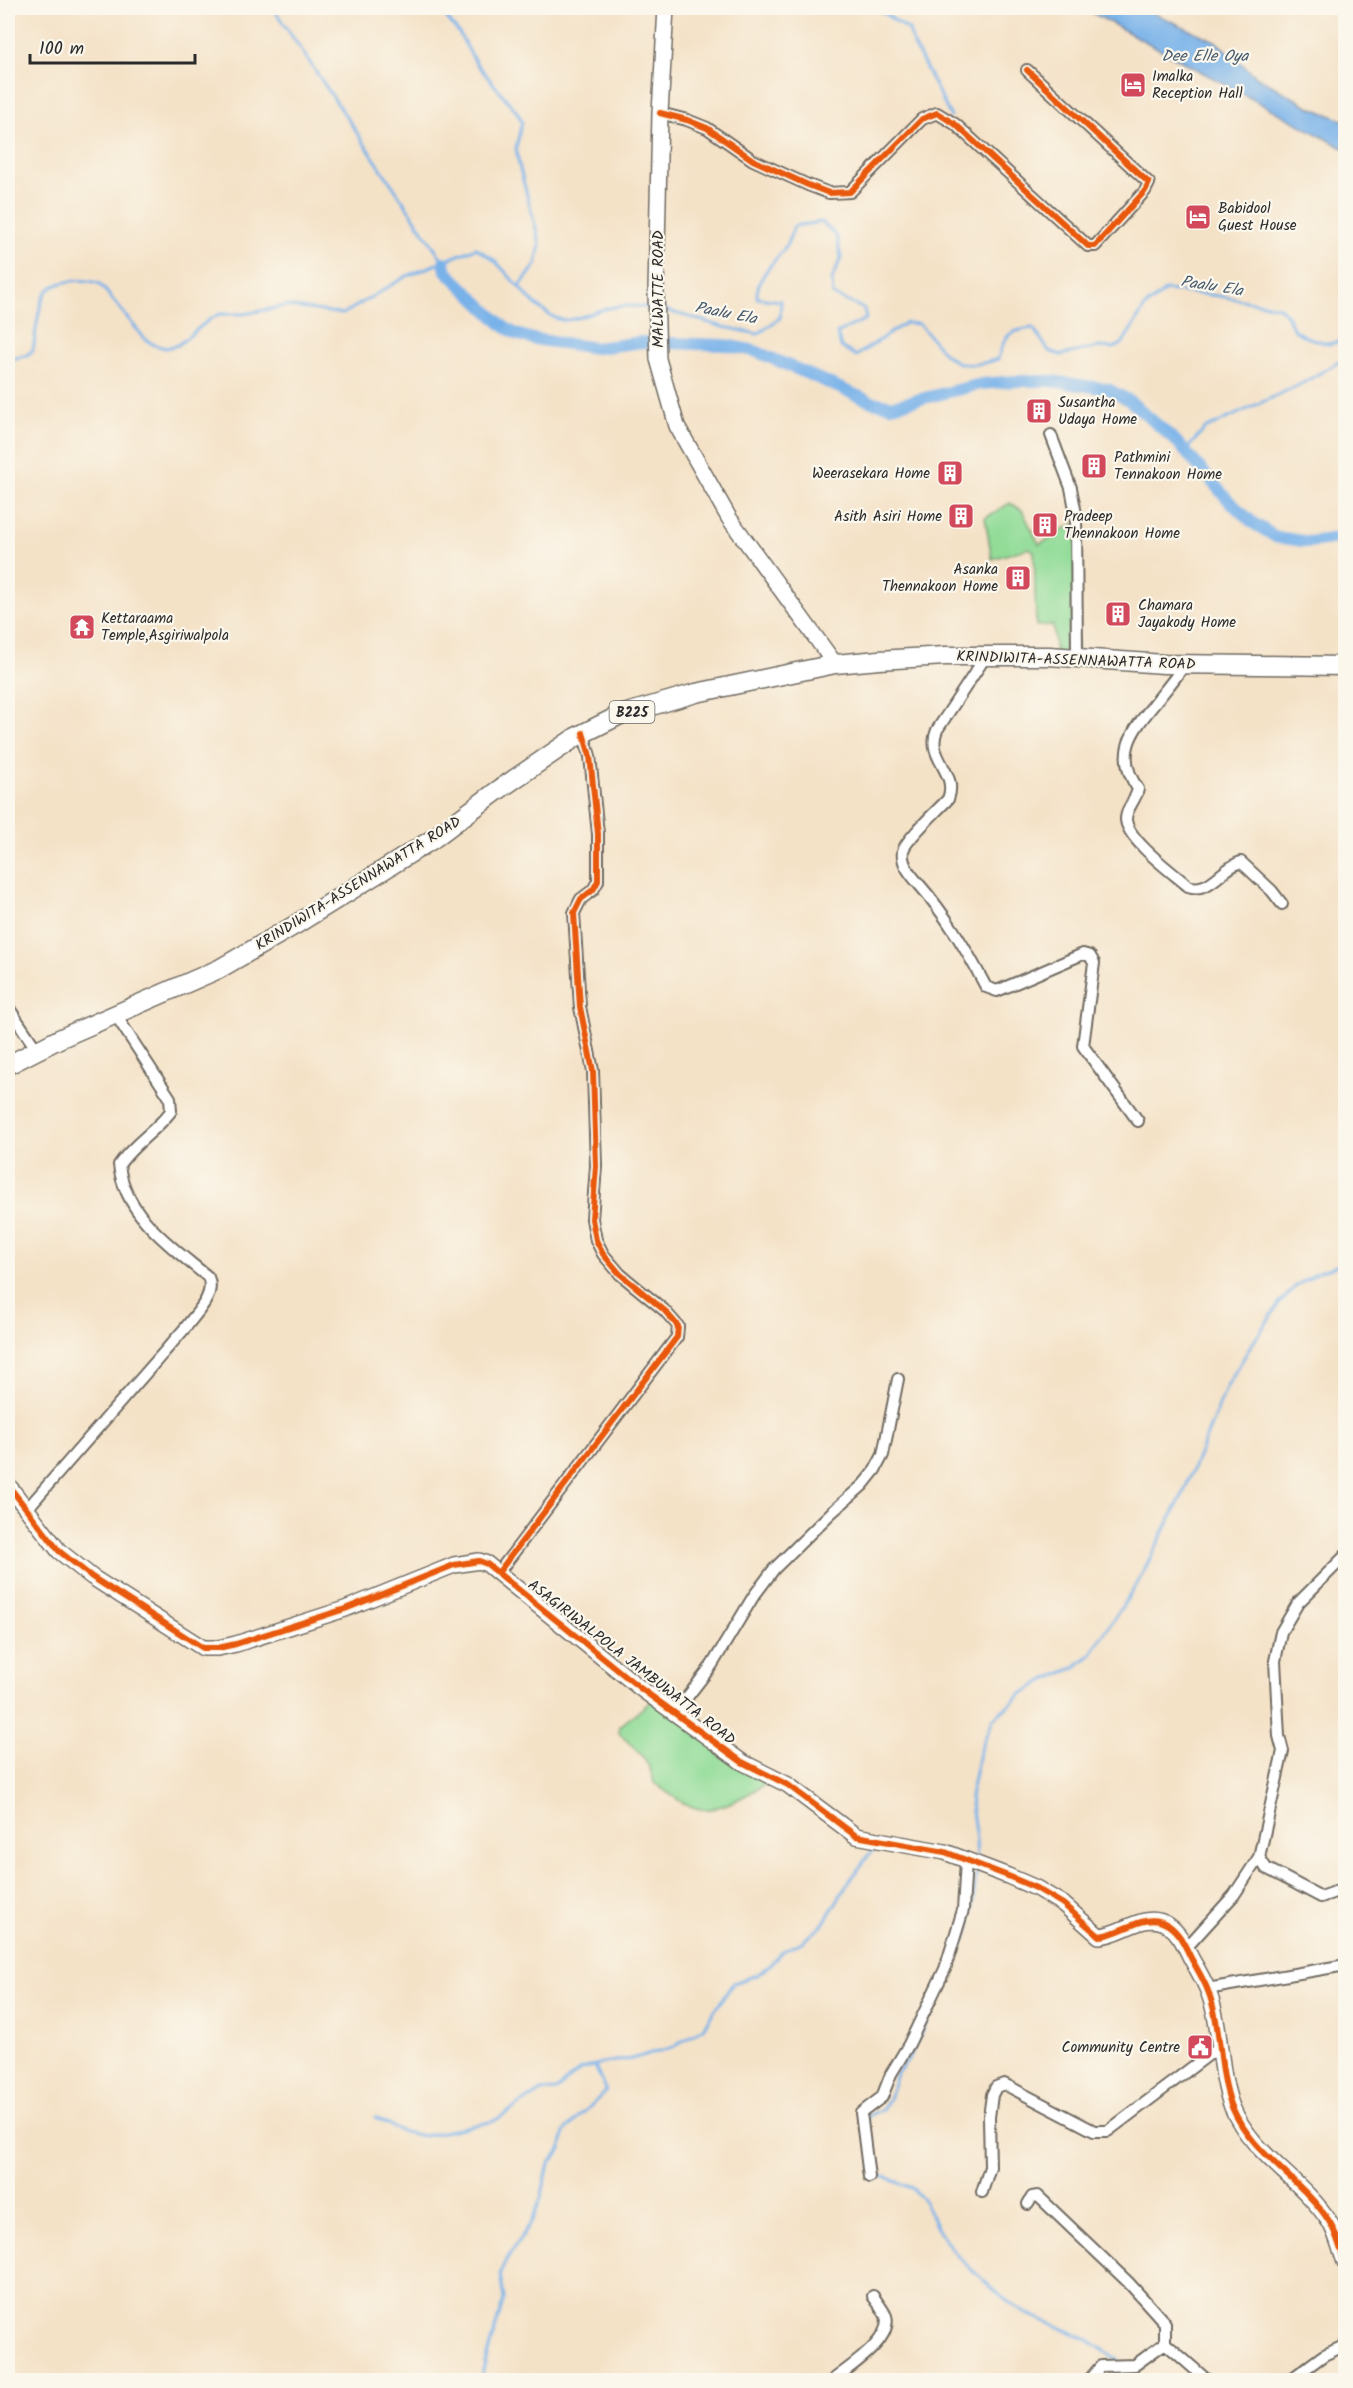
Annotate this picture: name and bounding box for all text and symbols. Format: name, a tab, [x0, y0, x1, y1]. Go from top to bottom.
scale bar	[30, 27, 195, 65]
text: 100 m	[39, 35, 84, 64]
water label: Dee Elle Oya	[1162, 44, 1250, 69]
place label: Imalka Reception Hall	[1152, 65, 1243, 106]
hotel icon: Imalka Reception Hall	[1118, 70, 1148, 100]
place label: Babidool Guest House	[1218, 197, 1297, 238]
hotel icon: Babidool Guest House	[1183, 202, 1213, 232]
street label: MALWATTE ROAD	[647, 230, 671, 348]
water label: Paalu Ela	[1179, 269, 1246, 304]
water label: Paalu Ela	[693, 295, 760, 332]
place label: Susantha Udaya Home	[1058, 391, 1137, 432]
building icon: Susantha Udaya Home	[1024, 396, 1054, 426]
place label: Pathmini Tennakoon Home	[1114, 446, 1222, 487]
building icon: Pathmini Tennakoon Home	[1079, 451, 1109, 481]
building icon: Weerasekara Home	[935, 458, 965, 488]
place label: Weerasekara Home	[812, 462, 930, 486]
building icon: Asith Asiri Home	[946, 501, 976, 531]
place label: Asith Asiri Home	[834, 505, 942, 529]
place label: Pradeep Thennakoon Home	[1064, 505, 1180, 546]
building icon: Pradeep Thennakoon Home	[1030, 510, 1060, 540]
place label: Asanka Thennakoon Home	[882, 558, 998, 599]
building icon: Asanka Thennakoon Home	[1003, 563, 1033, 593]
place label: Chamara Jayakody Home	[1138, 594, 1236, 635]
building icon: Chamara Jayakody Home	[1103, 599, 1133, 629]
place label: Kettaraama Temple,Asgiriwalpola	[101, 607, 229, 648]
temple icon: Kettaraama Temple,Asgiriwalpola	[67, 612, 97, 642]
street label: KRINDIWITA-ASSENNAWATTA ROAD	[956, 645, 1196, 677]
road number: B225	[610, 701, 654, 723]
street label: KRINDIWITA-ASSENNAWATTA ROAD	[251, 810, 467, 957]
street label: ASAGIRIWALPOLA JAMBUWATTA ROAD	[522, 1574, 741, 1752]
public building icon: Community Centre	[1185, 2032, 1215, 2062]
place label: Community Centre	[1061, 2036, 1180, 2060]

